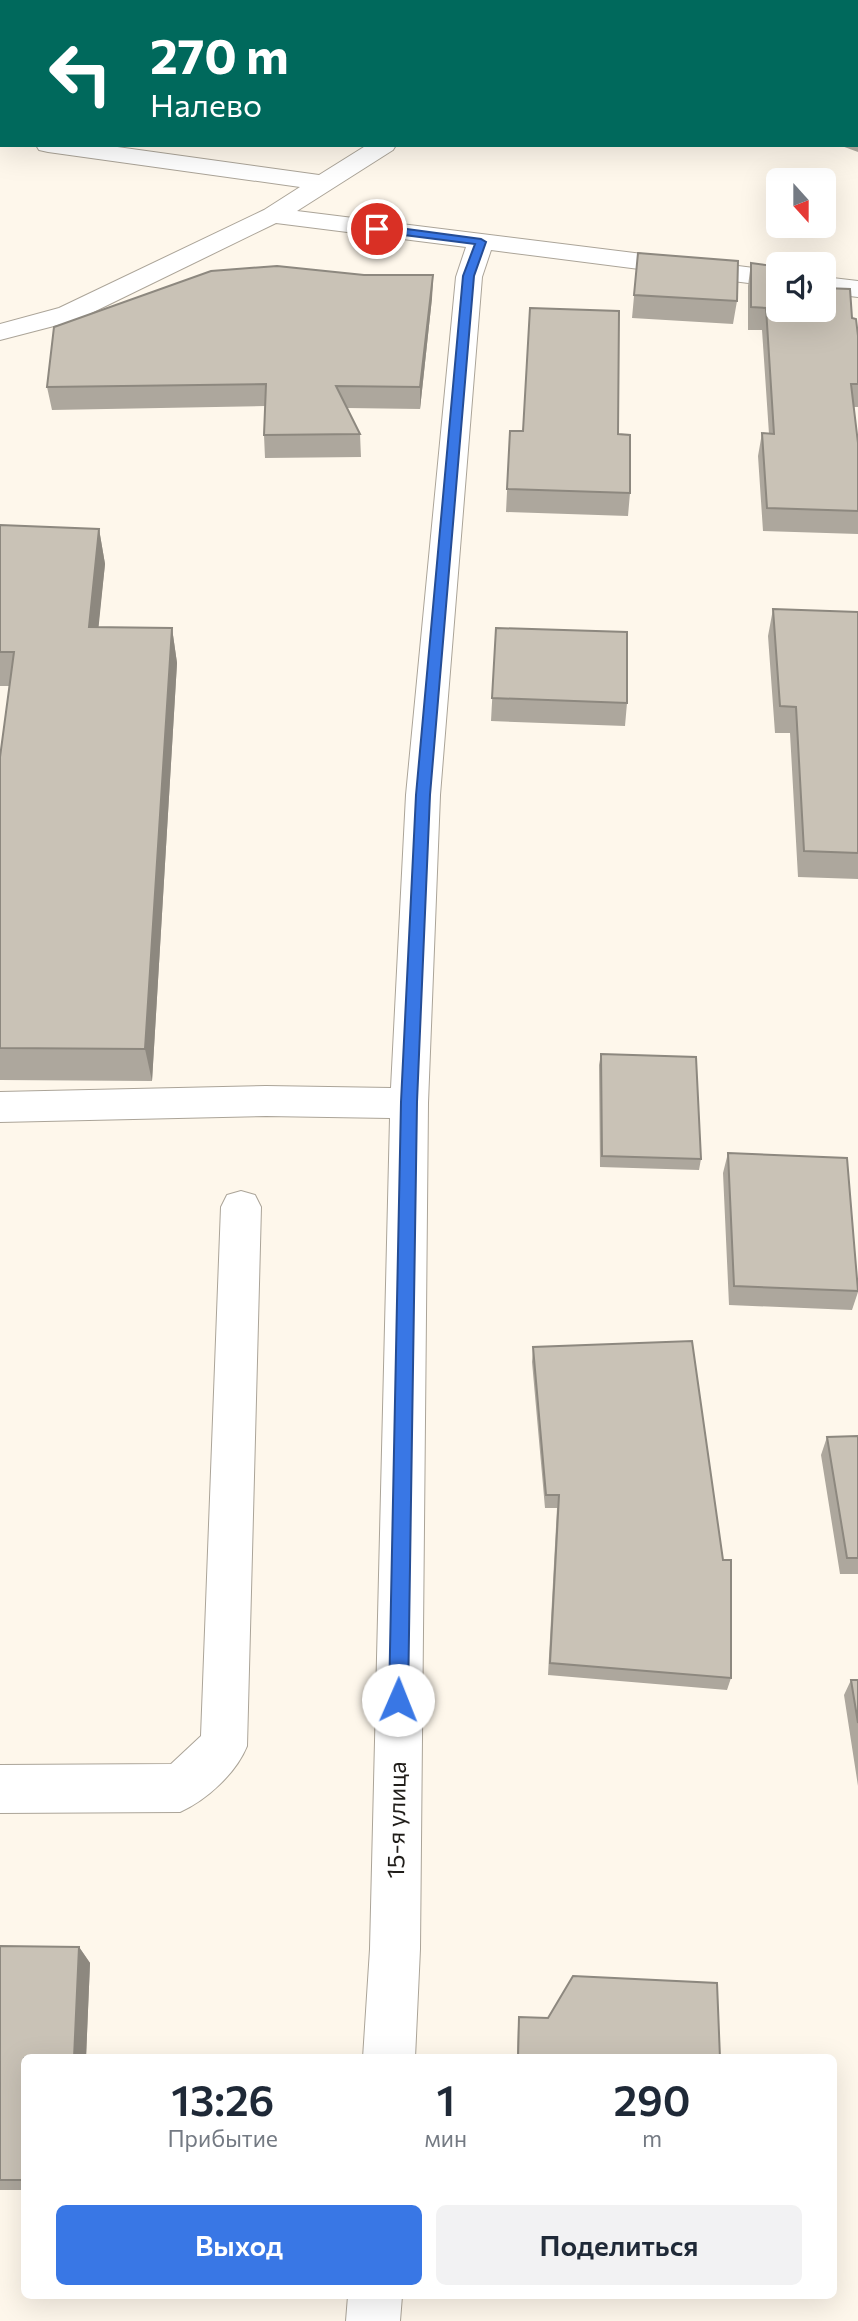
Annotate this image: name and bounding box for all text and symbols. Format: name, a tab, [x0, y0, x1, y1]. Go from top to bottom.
text: 270 m	[150, 24, 289, 84]
icon: left	[35, 28, 126, 119]
text: Налево	[150, 84, 262, 124]
north arrow	[766, 168, 836, 238]
map controls	[766, 168, 836, 322]
pin	[347, 199, 407, 259]
icon: arrive	[358, 210, 396, 248]
button: sound	[766, 252, 836, 322]
position arrow	[361, 1663, 435, 1737]
street label: 15-я улица	[380, 1761, 411, 1879]
text: 13:26	[171, 2073, 274, 2125]
text: 1	[436, 2073, 455, 2125]
text: 290	[614, 2073, 691, 2125]
text: Прибытие	[167, 2124, 278, 2152]
text: мин	[424, 2124, 467, 2152]
text: m	[642, 2124, 662, 2152]
button: Выход	[56, 2205, 422, 2285]
button: Поделиться	[436, 2205, 802, 2285]

